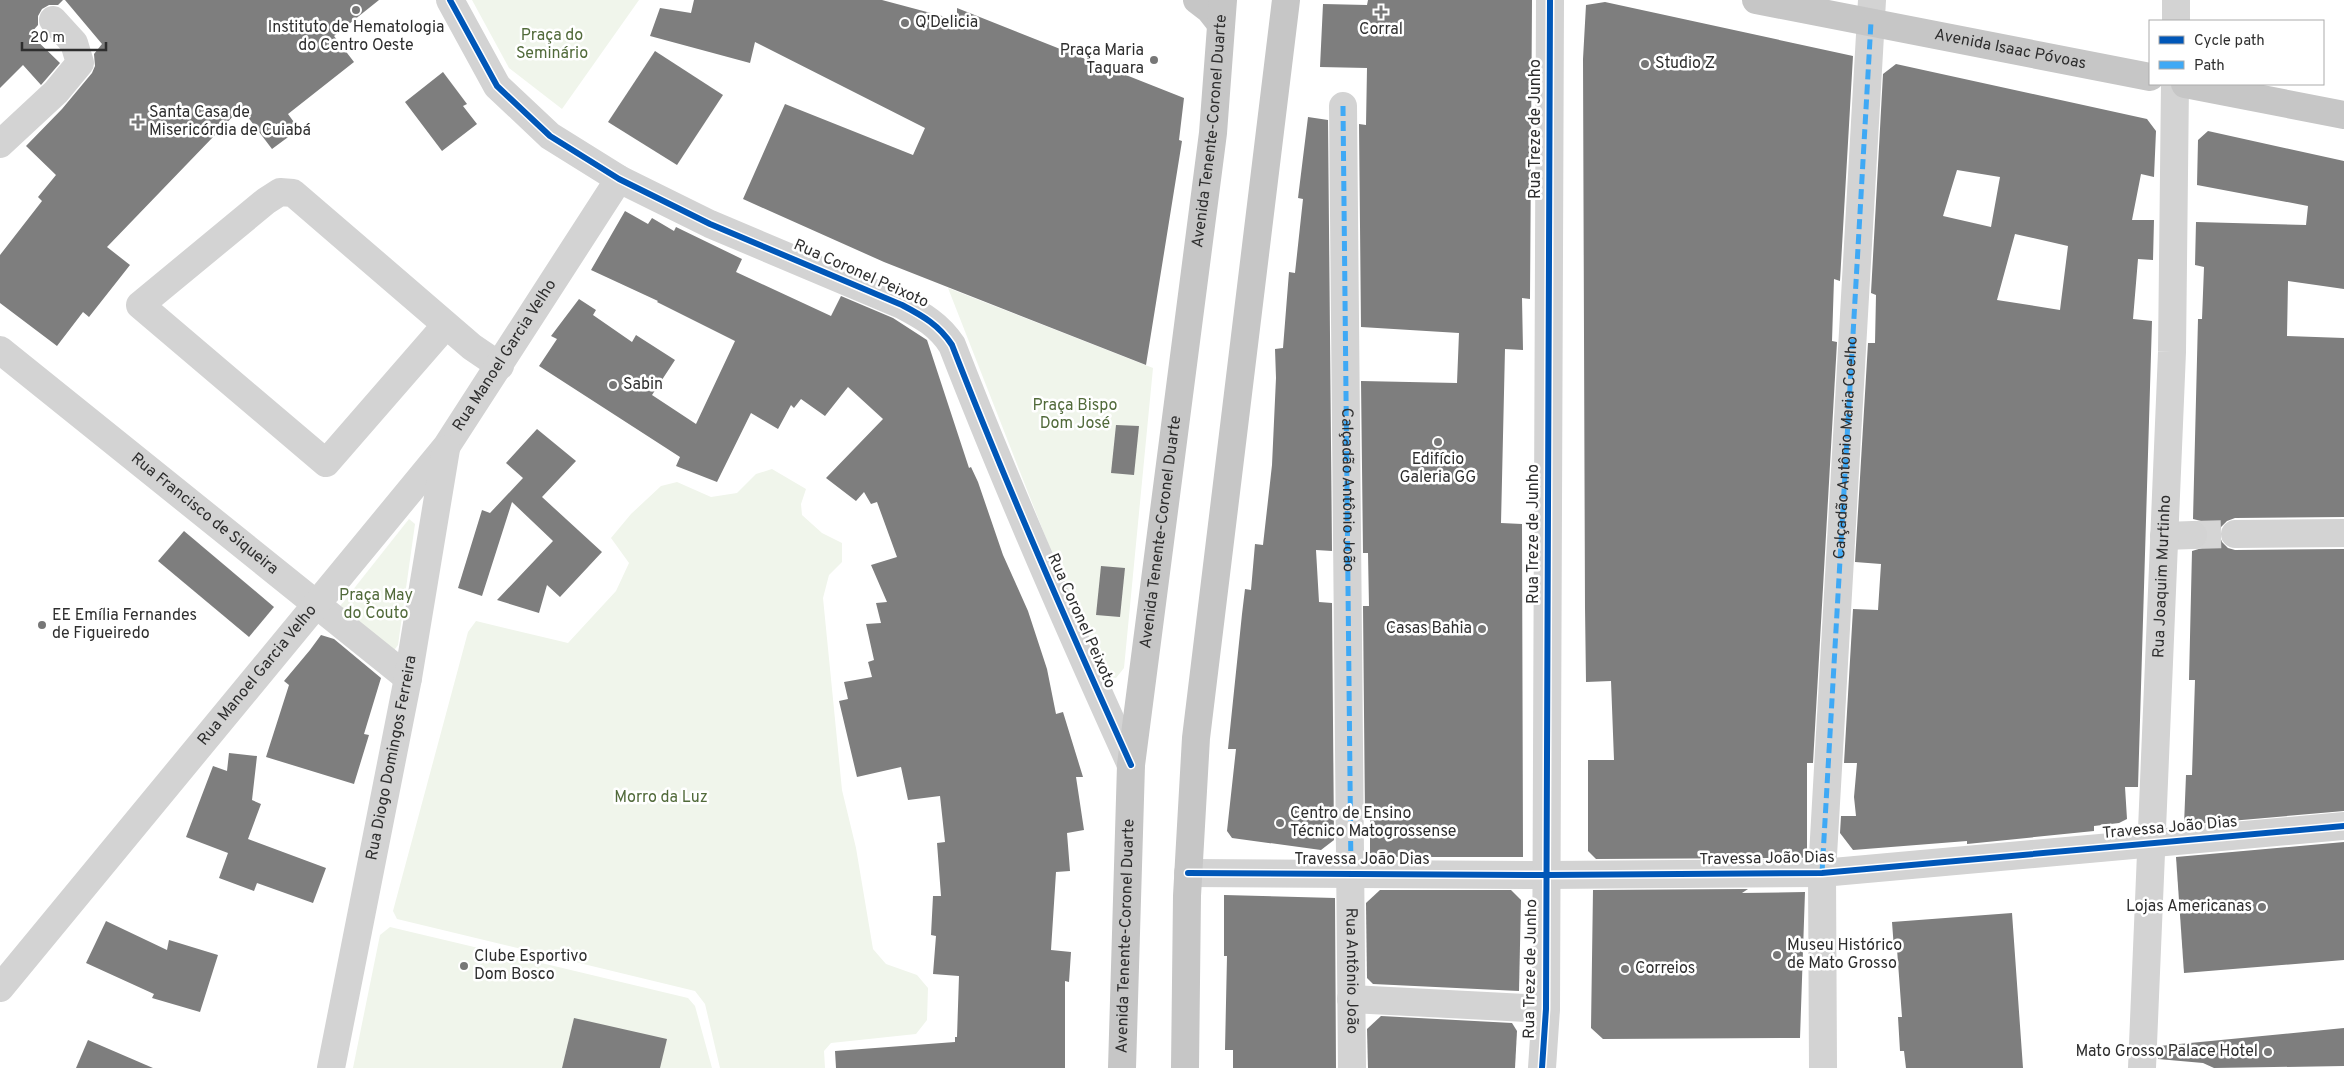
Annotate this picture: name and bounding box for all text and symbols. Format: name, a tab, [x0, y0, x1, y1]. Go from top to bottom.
marker: Instituto de Hematologia do Centro Oeste	[350, 4, 362, 16]
marker: Corral	[1375, 6, 1387, 18]
place label: Q'Delicia	[915, 13, 978, 33]
street label: Avenida Tenente-Coronel Duarte	[1188, 14, 1232, 249]
marker: Q'Delicia	[899, 17, 911, 29]
place label: Instituto de Hematologia do Centro Oeste	[268, 18, 444, 56]
scale bar	[22, 20, 106, 52]
place label: Corral	[1359, 20, 1403, 40]
legend	[2149, 20, 2324, 85]
street label: Avenida Isaac Póvoas	[1933, 25, 2088, 74]
park label: Praça do Seminário	[516, 26, 588, 64]
text: 20 m	[30, 29, 65, 48]
text: Cycle path	[2194, 32, 2265, 51]
place label: Praça Maria Taquara	[1060, 41, 1144, 79]
marker: Praça Maria Taquara	[1148, 54, 1160, 66]
place label: Studio Z	[1655, 54, 1715, 74]
text: Path	[2194, 57, 2225, 76]
marker: Studio Z	[1639, 58, 1651, 70]
street label: Rua Treze de Junho	[1526, 59, 1546, 199]
place label: Santa Casa de Misericórdia de Cuiabá	[149, 103, 311, 141]
marker: Santa Casa de Misericórdia de Cuiabá	[131, 115, 145, 129]
street label: Rua Coronel Peixoto	[790, 235, 932, 313]
street label: Rua Manoel Garcia Velho	[449, 276, 561, 435]
street label: Calçadão Antônio Maria Coelho	[1830, 336, 1863, 560]
place label: Sabin	[623, 375, 663, 395]
marker: Sabin	[607, 379, 619, 391]
park label: Praça Bispo Dom José	[1033, 396, 1118, 434]
street label: Calçadão Antônio João	[1336, 408, 1358, 572]
street label: Avenida Tenente-Coronel Duarte	[1136, 414, 1186, 650]
marker: Edifício Galeria GG	[1432, 436, 1444, 448]
street label: Rua Francisco de Siqueira	[126, 449, 282, 579]
place label: Edifício Galeria GG	[1400, 450, 1476, 488]
street label: Rua Treze de Junho	[1524, 464, 1544, 604]
street label: Rua Joaquim Murtinho	[2149, 494, 2176, 658]
street label: Rua Coronel Peixoto	[1042, 550, 1120, 692]
park label: Praça May do Couto	[339, 586, 413, 624]
street label: Rua Manoel Garcia Velho	[194, 601, 322, 750]
place label: EE Emília Fernandes de Figueiredo	[52, 606, 197, 644]
marker: EE Emília Fernandes de Figueiredo	[36, 619, 48, 631]
place label: Casas Bahia	[1386, 619, 1472, 639]
marker: Casas Bahia	[1476, 623, 1488, 635]
street label: Rua Diogo Domingos Ferreira	[362, 654, 422, 862]
park label: Morro da Luz	[614, 788, 708, 808]
place label: Centro de Ensino Técnico Matogrossense	[1290, 804, 1456, 842]
street label: Travessa João Dias	[2102, 812, 2238, 844]
marker: Centro de Ensino Técnico Matogrossense	[1274, 817, 1286, 829]
street label: Avenida Tenente-Coronel Duarte	[1112, 819, 1139, 1054]
street label: Travessa João Dias	[1699, 848, 1835, 870]
street label: Travessa João Dias	[1294, 850, 1430, 870]
place label: Lojas Americanas	[2126, 897, 2252, 917]
street label: Rua Treze de Junho	[1520, 899, 1542, 1039]
marker: Lojas Americanas	[2256, 901, 2268, 913]
street label: Rua Antônio João	[1341, 908, 1362, 1034]
place label: Museu Histórico de Mato Grosso	[1787, 936, 1902, 974]
place label: Clube Esportivo Dom Bosco	[474, 947, 587, 985]
marker: Museu Histórico de Mato Grosso	[1771, 949, 1783, 961]
place label: Correios	[1635, 959, 1695, 979]
marker: Clube Esportivo Dom Bosco	[458, 960, 470, 972]
marker: Correios	[1619, 963, 1631, 975]
place label: Mato Grosso Palace Hotel	[2076, 1042, 2258, 1062]
marker: Mato Grosso Palace Hotel	[2262, 1046, 2274, 1058]

